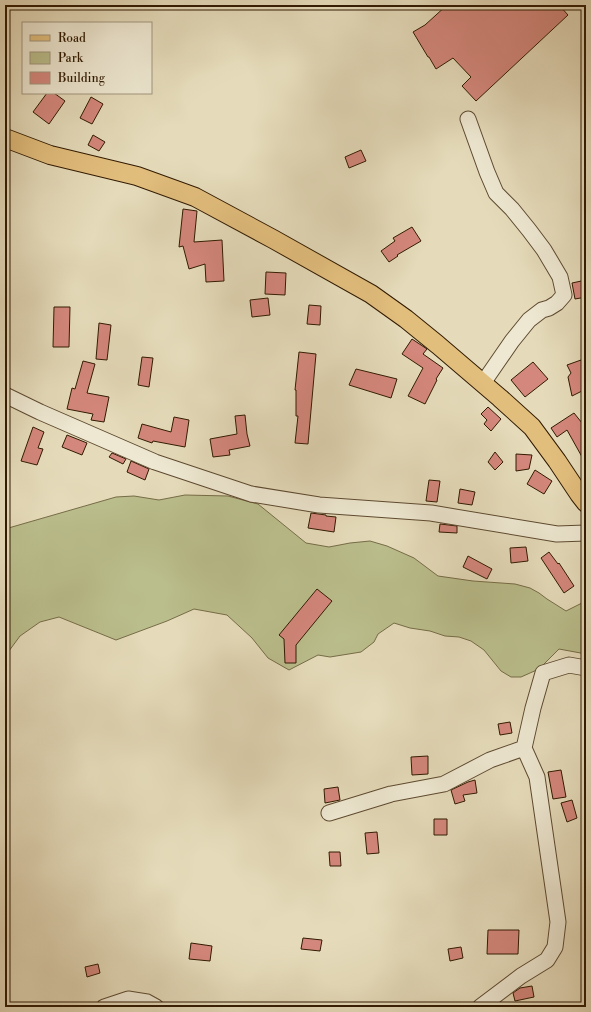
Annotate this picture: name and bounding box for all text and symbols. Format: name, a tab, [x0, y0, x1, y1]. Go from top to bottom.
legend	[22, 22, 152, 94]
text: Road	[58, 31, 86, 46]
text: Park	[58, 51, 84, 66]
text: Building	[57, 71, 106, 86]

